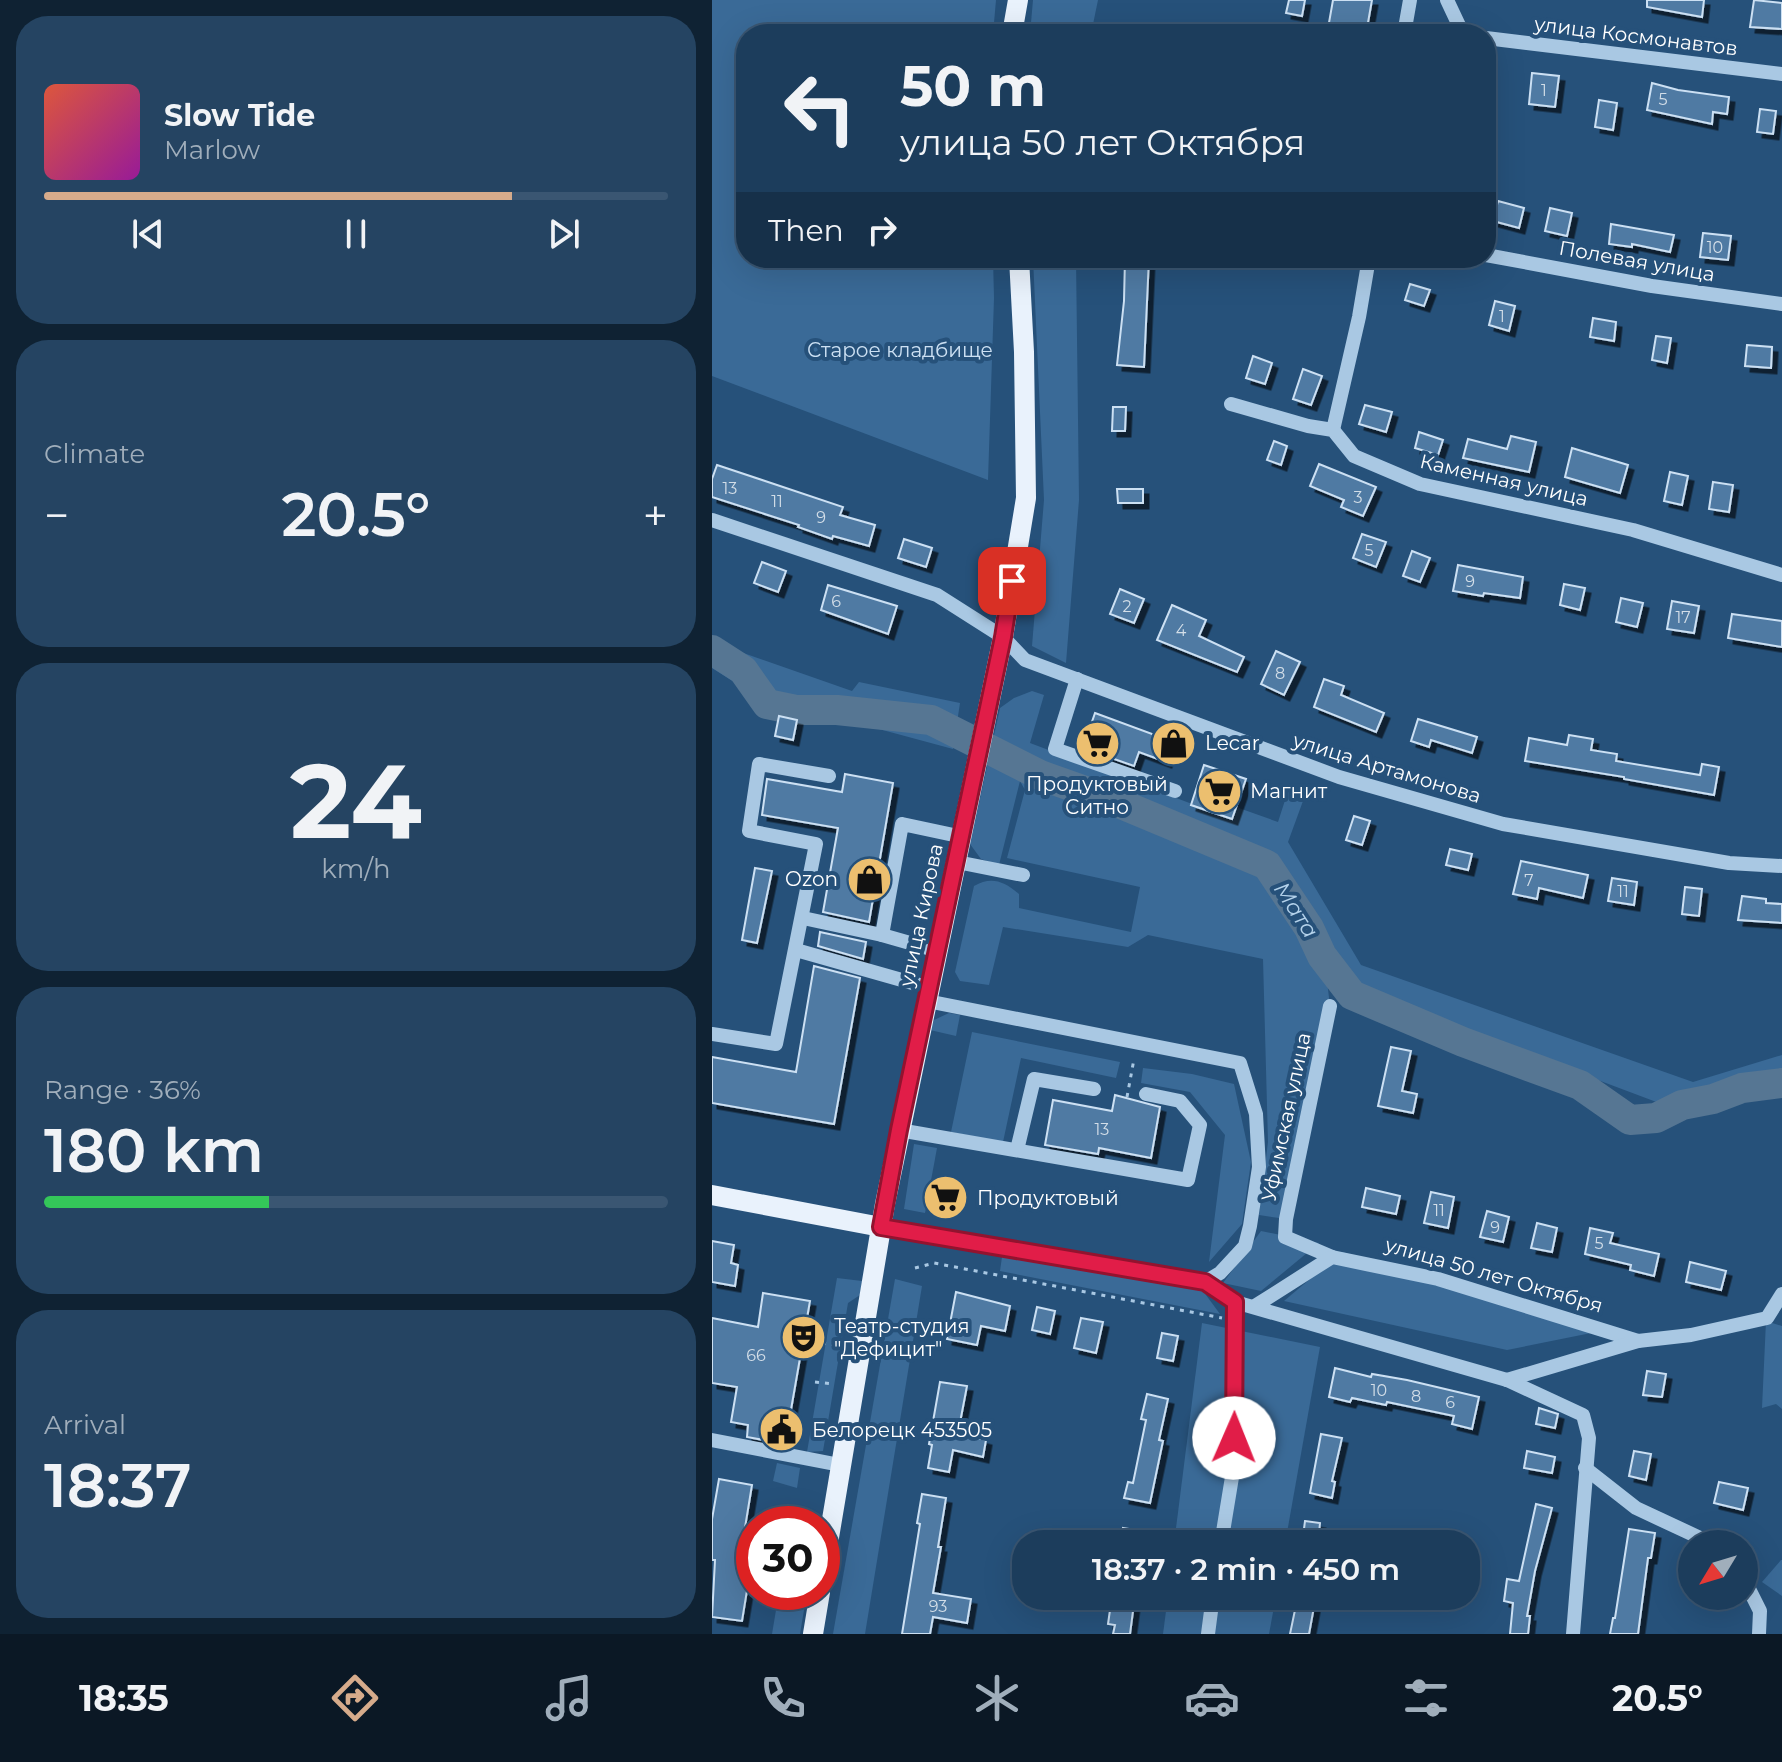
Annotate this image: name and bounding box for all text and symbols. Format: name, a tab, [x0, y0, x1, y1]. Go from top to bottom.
street label: улица Космонавтов	[1532, 11, 1739, 60]
text: 50 m	[900, 52, 1046, 120]
icon: left	[768, 56, 872, 160]
house number: 1	[1541, 81, 1547, 100]
house number: 5	[1658, 90, 1668, 109]
text: Slow Tide	[164, 97, 315, 134]
text: улица 50 лет Октября	[900, 120, 1305, 164]
text: Marlow	[164, 134, 260, 166]
icon: right	[860, 208, 904, 252]
icon: previous	[126, 212, 170, 256]
icon: pause	[334, 212, 378, 256]
icon: next	[542, 212, 586, 256]
text: Then	[768, 212, 844, 249]
street label: Полевая улица	[1557, 235, 1717, 287]
house number: 10	[1707, 238, 1723, 257]
house number: 1	[1499, 307, 1505, 326]
park label: Старое кладбище	[807, 338, 993, 362]
text: Climate	[44, 438, 145, 470]
street label: Каменная улица	[1418, 449, 1590, 511]
text: 20.5°	[282, 478, 430, 551]
house number: 13	[723, 479, 737, 498]
text: −	[44, 488, 69, 542]
text: +	[643, 488, 668, 542]
house number: 3	[1353, 488, 1363, 507]
house number: 11	[771, 492, 783, 511]
house number: 9	[816, 508, 826, 527]
house number: 5	[1364, 541, 1374, 560]
pin	[978, 547, 1046, 615]
icon: arrive	[990, 559, 1034, 603]
house number: 9	[1465, 572, 1475, 591]
house number: 6	[831, 592, 841, 611]
house number: 2	[1122, 597, 1132, 616]
house number: 17	[1675, 608, 1691, 627]
house number: 4	[1176, 621, 1187, 640]
house number: 8	[1275, 664, 1285, 683]
shop icon: Lecar	[1150, 719, 1198, 767]
supermarket icon: Продуктовый Ситно	[1073, 720, 1121, 768]
street label: улица Артамонова	[1289, 728, 1484, 808]
place label: Lecar	[1205, 731, 1260, 755]
text: 24	[290, 737, 422, 864]
supermarket icon: Магнит	[1195, 767, 1243, 815]
place label: Продуктовый Ситно	[1026, 772, 1168, 819]
place label: Магнит	[1250, 779, 1328, 803]
street label: улица Кирова	[894, 841, 948, 990]
text: km/h	[321, 853, 391, 885]
shop icon: Ozon	[845, 855, 893, 903]
place label: Ozon	[785, 867, 838, 891]
house number: 7	[1524, 871, 1534, 890]
water label: Мата	[1268, 877, 1324, 943]
house number: 11	[1617, 882, 1629, 901]
street label: Уфимская улица	[1256, 1030, 1316, 1204]
text: Range · 36%	[44, 1074, 201, 1106]
text: 180 km	[44, 1114, 264, 1187]
house number: 13	[1095, 1120, 1109, 1139]
supermarket icon: Продуктовый	[922, 1174, 970, 1222]
place label: Продуктовый	[977, 1186, 1119, 1210]
house number: 11	[1433, 1201, 1445, 1220]
house number: 9	[1490, 1218, 1500, 1237]
street label: улица 50 лет Октября	[1381, 1232, 1606, 1318]
house number: 5	[1594, 1234, 1604, 1253]
theatre icon: Театр-студия "Дефицит"	[779, 1314, 827, 1362]
place label: Театр-студия "Дефицит"	[834, 1314, 970, 1361]
house number: 66	[746, 1346, 766, 1365]
house number: 10	[1371, 1381, 1387, 1400]
house number: 8	[1411, 1387, 1421, 1406]
house number: 6	[1445, 1393, 1455, 1412]
position arrow	[1192, 1396, 1276, 1480]
public building icon: Белорецк 453505	[757, 1406, 805, 1454]
text: Arrival	[44, 1409, 126, 1441]
place label: Белорецк 453505	[812, 1418, 992, 1442]
text: 18:37	[44, 1449, 191, 1522]
speed limit sign: 30	[736, 1506, 840, 1610]
north arrow	[1678, 1530, 1758, 1610]
map controls	[1678, 1530, 1758, 1610]
text: 18:37 · 2 min · 450 m	[1092, 1551, 1400, 1588]
house number: 93	[929, 1597, 947, 1616]
icon: directions	[327, 1670, 383, 1726]
icon: music	[541, 1670, 597, 1726]
icon: phone	[755, 1670, 811, 1726]
icon: climate	[969, 1670, 1025, 1726]
icon: car	[1184, 1670, 1240, 1726]
icon: filters	[1398, 1670, 1454, 1726]
text: 18:35	[79, 1676, 169, 1720]
text: 20.5°	[1612, 1676, 1703, 1720]

